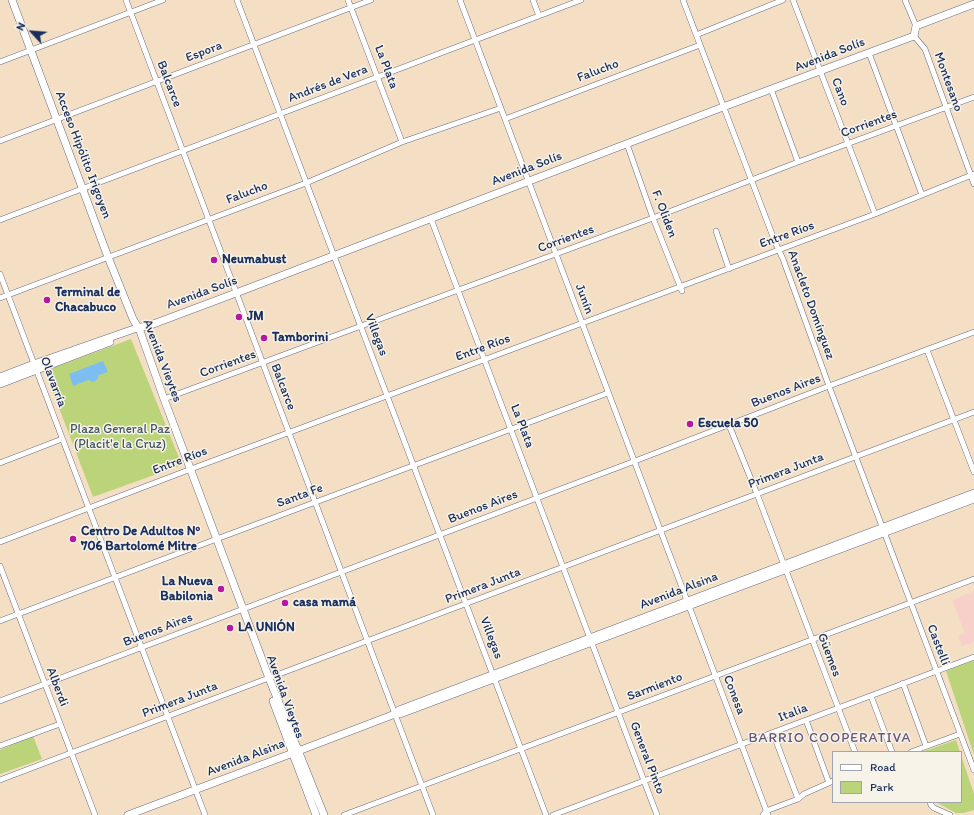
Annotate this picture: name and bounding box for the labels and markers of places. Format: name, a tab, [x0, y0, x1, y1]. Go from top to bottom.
place label: Neumabust	[222, 252, 286, 268]
marker: Neumabust	[209, 255, 219, 265]
place label: Terminal de Chacabuco	[55, 285, 120, 316]
marker: Terminal de Chacabuco	[42, 295, 52, 305]
place label: JM	[247, 309, 264, 325]
marker: JM	[234, 312, 244, 322]
place label: Tamborini	[272, 330, 328, 346]
marker: Tamborini	[259, 333, 269, 343]
place label: Escuela 50	[698, 416, 758, 432]
marker: Escuela 50	[685, 419, 695, 429]
place label: Centro De Adultos Nº 706 Bartolomé Mitre	[81, 524, 200, 555]
marker: Centro De Adultos Nº 706 Bartolomé Mitre	[68, 534, 78, 544]
place label: La Nueva Babilonia	[160, 574, 213, 605]
marker: La Nueva Babilonia	[216, 584, 226, 594]
place label: casa mamá	[293, 595, 356, 611]
marker: casa mamá	[280, 598, 290, 608]
place label: LA UNIÓN	[238, 620, 295, 636]
marker: LA UNIÓN	[225, 623, 235, 633]

